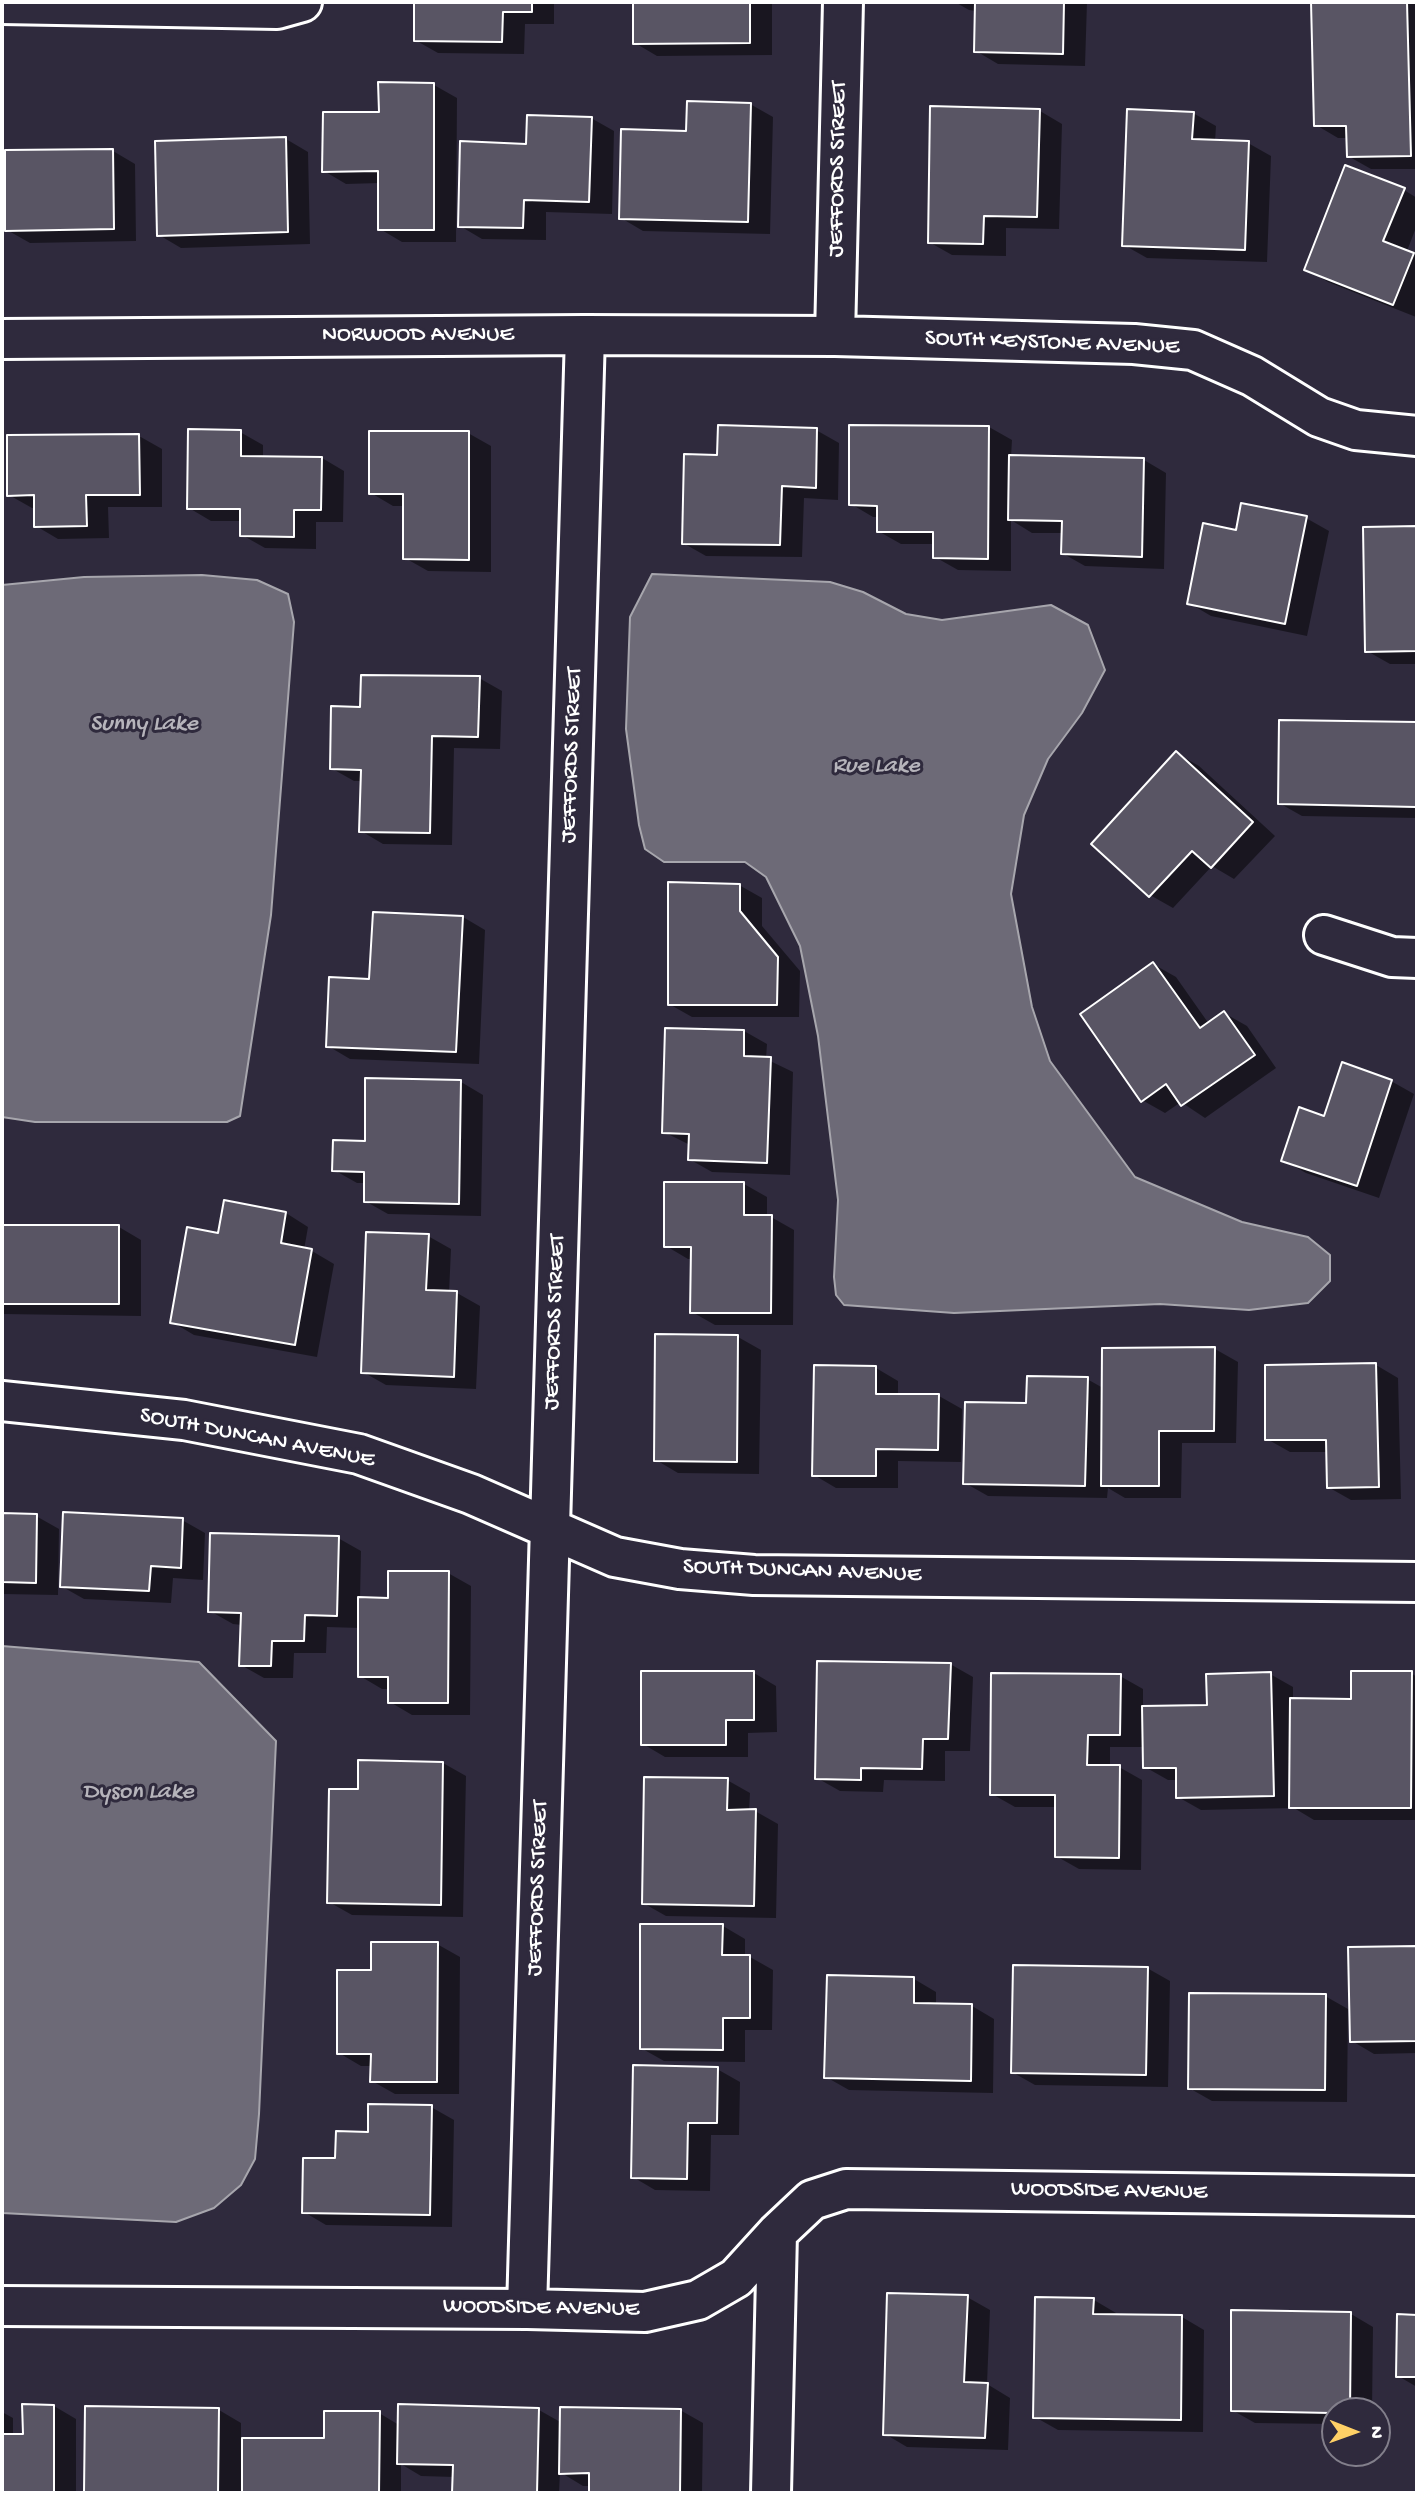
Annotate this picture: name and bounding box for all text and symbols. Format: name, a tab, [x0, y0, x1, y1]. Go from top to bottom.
street label: JEFFORDS STREET	[824, 81, 854, 257]
street label: NORWOOD AVENUE	[322, 322, 514, 350]
street label: SOUTH KEYSTONE AVENUE	[924, 326, 1180, 362]
street label: JEFFORDS STREET	[556, 666, 590, 844]
water label: Sunny Lake	[90, 711, 198, 739]
water label: Rue Lake	[832, 753, 920, 781]
street label: JEFFORDS STREET	[539, 1233, 573, 1411]
street label: SOUTH DUNCAN AVENUE	[137, 1403, 377, 1475]
street label: SOUTH DUNCAN AVENUE	[682, 1554, 922, 1590]
water label: Dyson Lake	[82, 1779, 194, 1807]
street label: JEFFORDS STREET	[522, 1799, 556, 1977]
street label: WOODSIDE AVENUE	[1011, 2176, 1207, 2208]
street label: WOODSIDE AVENUE	[443, 2293, 639, 2325]
north arrow	[1321, 2397, 1391, 2467]
text: N	[1364, 2426, 1387, 2439]

